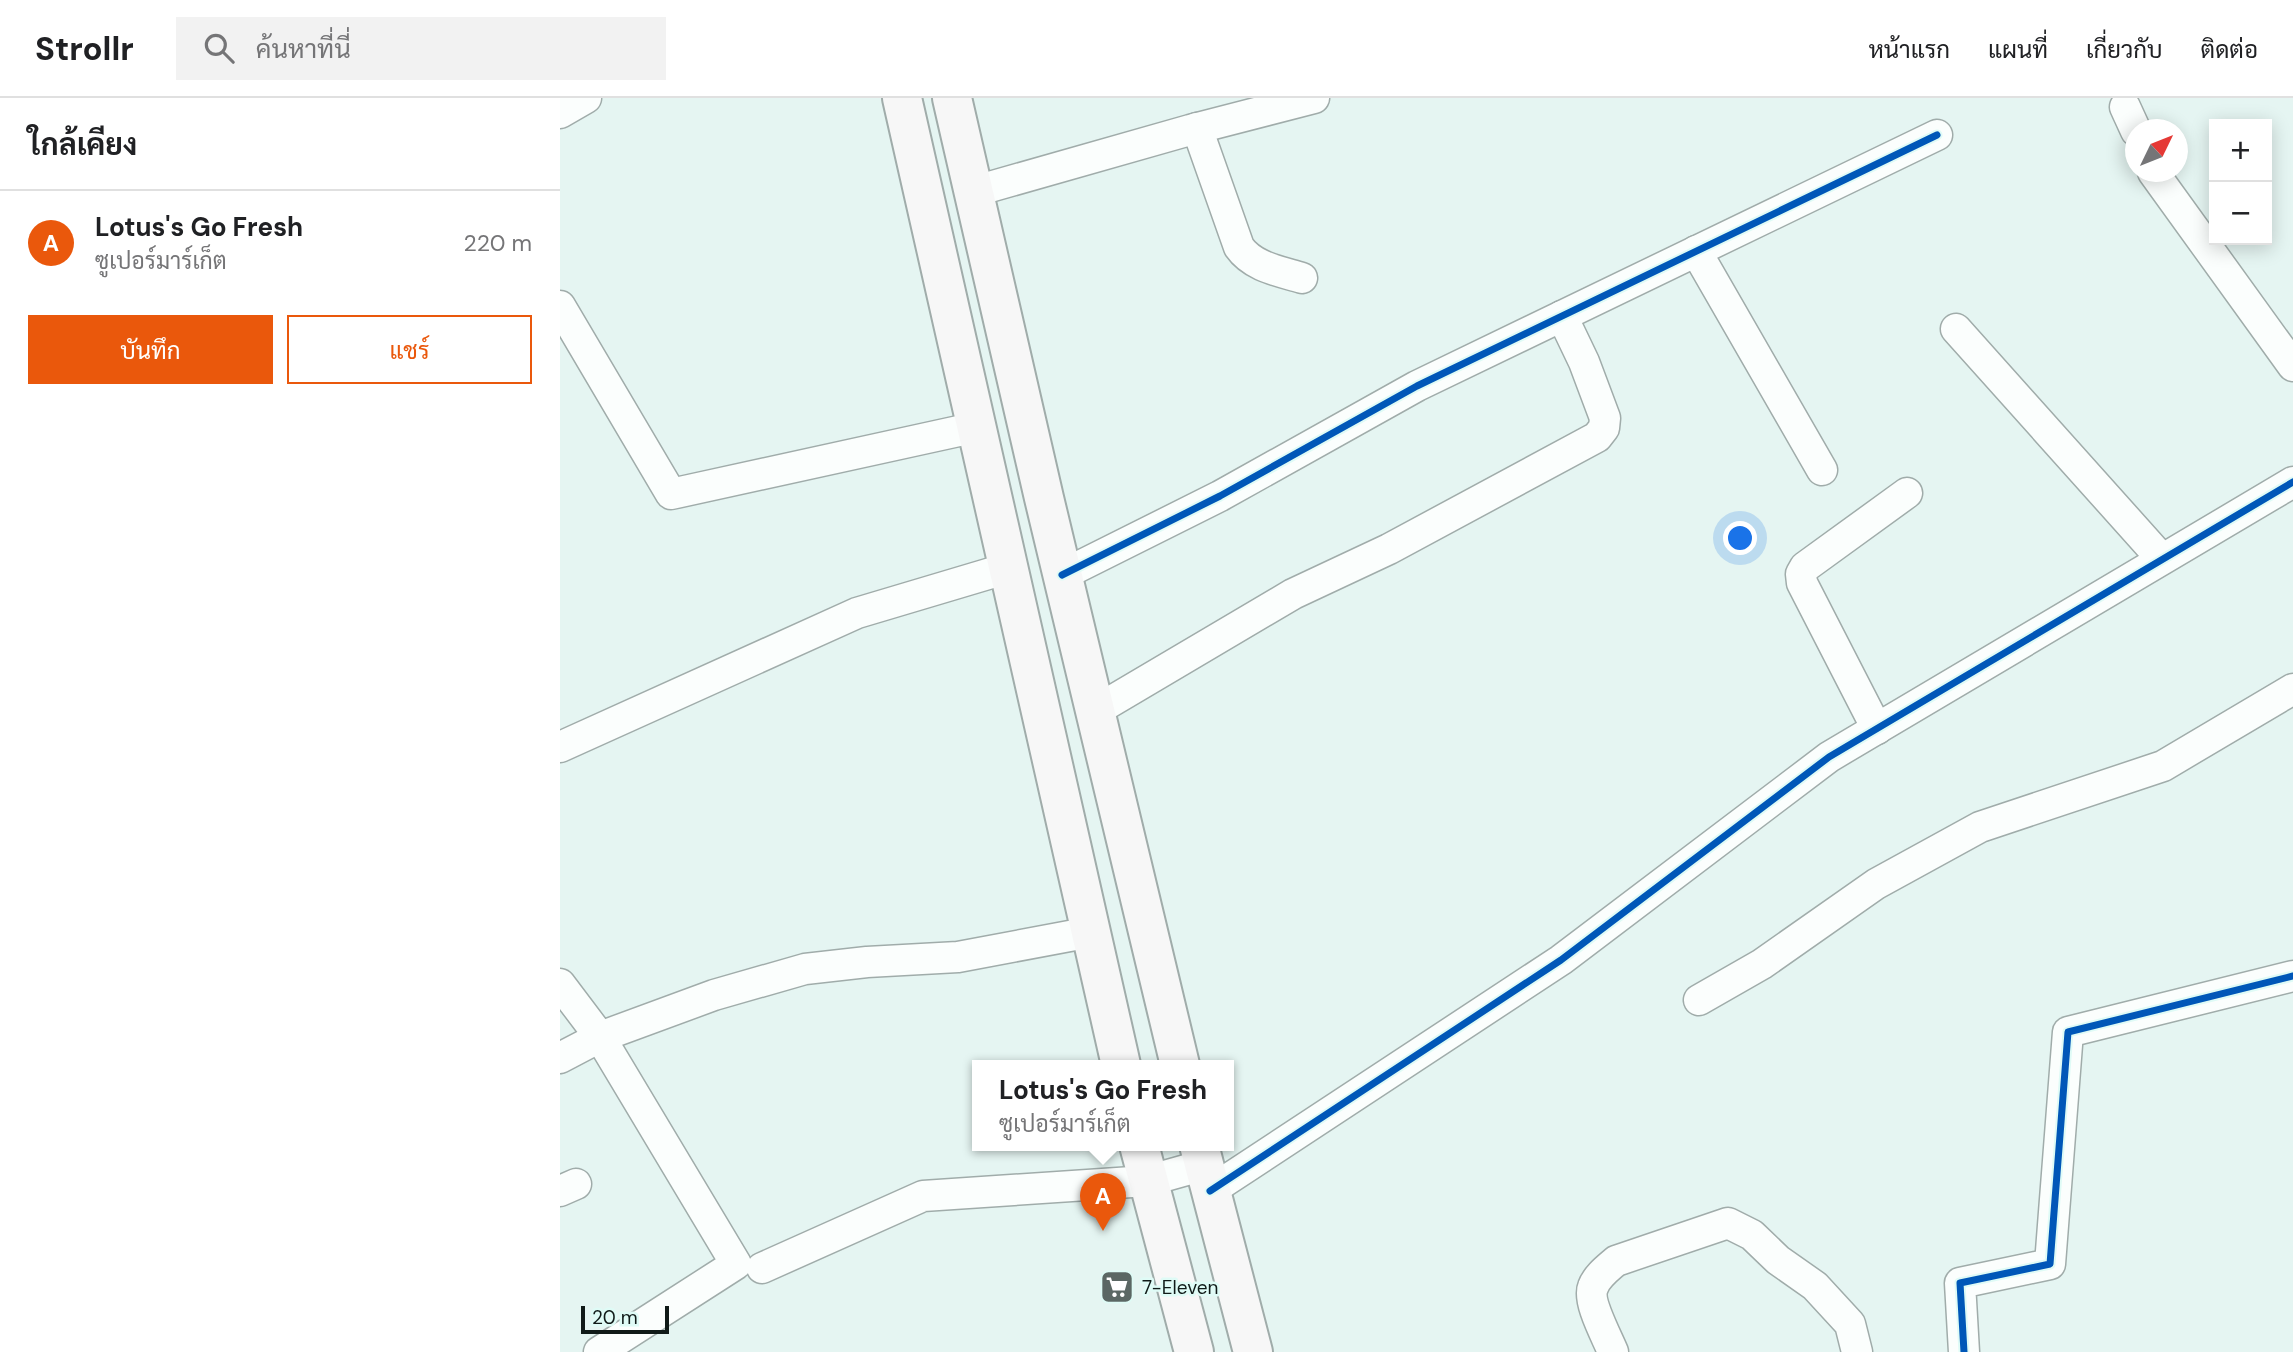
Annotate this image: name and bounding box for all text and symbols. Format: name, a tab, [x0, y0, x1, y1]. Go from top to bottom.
search box	[176, 17, 666, 80]
text: Strollr	[35, 27, 134, 70]
icon: search	[200, 29, 238, 67]
text: ค้นหาที่นี่	[256, 32, 351, 66]
text: หน้าแรก	[1869, 34, 1950, 65]
text: แผนที่	[1988, 34, 2048, 65]
text: เกี่ยวกับ	[2086, 34, 2163, 65]
text: ติดต่อ	[2201, 34, 2258, 65]
north arrow	[2125, 119, 2188, 182]
map controls	[2209, 119, 2272, 245]
button: +	[2209, 119, 2272, 182]
text: ใกล้เคียง	[28, 125, 137, 164]
button: −	[2209, 182, 2272, 245]
text: Lotus's Go Fresh	[95, 210, 303, 244]
text: A	[43, 228, 59, 258]
text: 220 m	[463, 228, 532, 258]
text: ซูเปอร์มาร์เก็ต	[95, 246, 227, 276]
button: บันทึก	[28, 315, 273, 384]
button: แชร์	[287, 315, 532, 384]
your location	[1723, 521, 1757, 555]
popup	[972, 1060, 1234, 1151]
text: Lotus's Go Fresh	[999, 1073, 1207, 1107]
text: ซูเปอร์มาร์เก็ต	[999, 1109, 1131, 1139]
pin: A	[1080, 1173, 1126, 1231]
supermarket icon: 7-Eleven	[1098, 1268, 1136, 1306]
place label: 7-Eleven	[1142, 1275, 1218, 1300]
scale bar	[581, 1303, 668, 1335]
text: 20 m	[592, 1305, 638, 1330]

